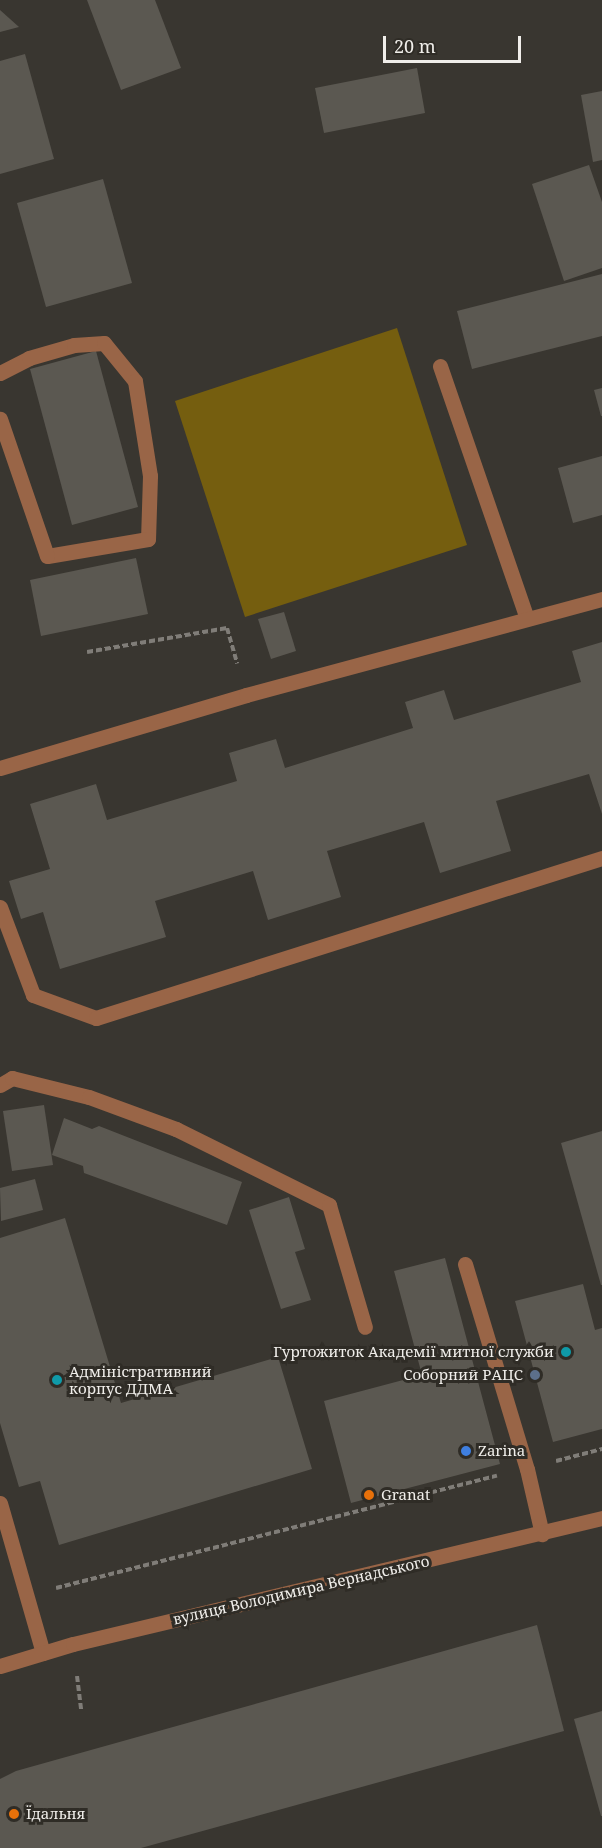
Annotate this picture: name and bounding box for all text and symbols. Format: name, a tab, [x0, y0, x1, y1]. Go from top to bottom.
scale bar	[386, 24, 524, 62]
text: 20 m	[394, 34, 436, 58]
place label: Гуртожиток Академії митної служби	[273, 1343, 554, 1361]
marker: Гуртожиток Академії митної служби	[559, 1345, 573, 1359]
place label: Адміністративний корпус ДДМА	[69, 1362, 212, 1397]
place label: Соборний РАЦС	[403, 1366, 523, 1384]
marker: Соборний РАЦС	[528, 1368, 542, 1382]
marker: Адміністративний корпус ДДМА	[50, 1373, 64, 1387]
place label: Zarina	[478, 1442, 525, 1460]
marker: Zarina	[459, 1444, 473, 1458]
place label: Granat	[381, 1486, 430, 1504]
marker: Granat	[362, 1488, 376, 1502]
street label: вулиця Володимира Вернадського	[171, 1552, 431, 1628]
place label: Їдальня	[26, 1805, 85, 1823]
marker: Їдальня	[7, 1807, 21, 1821]

